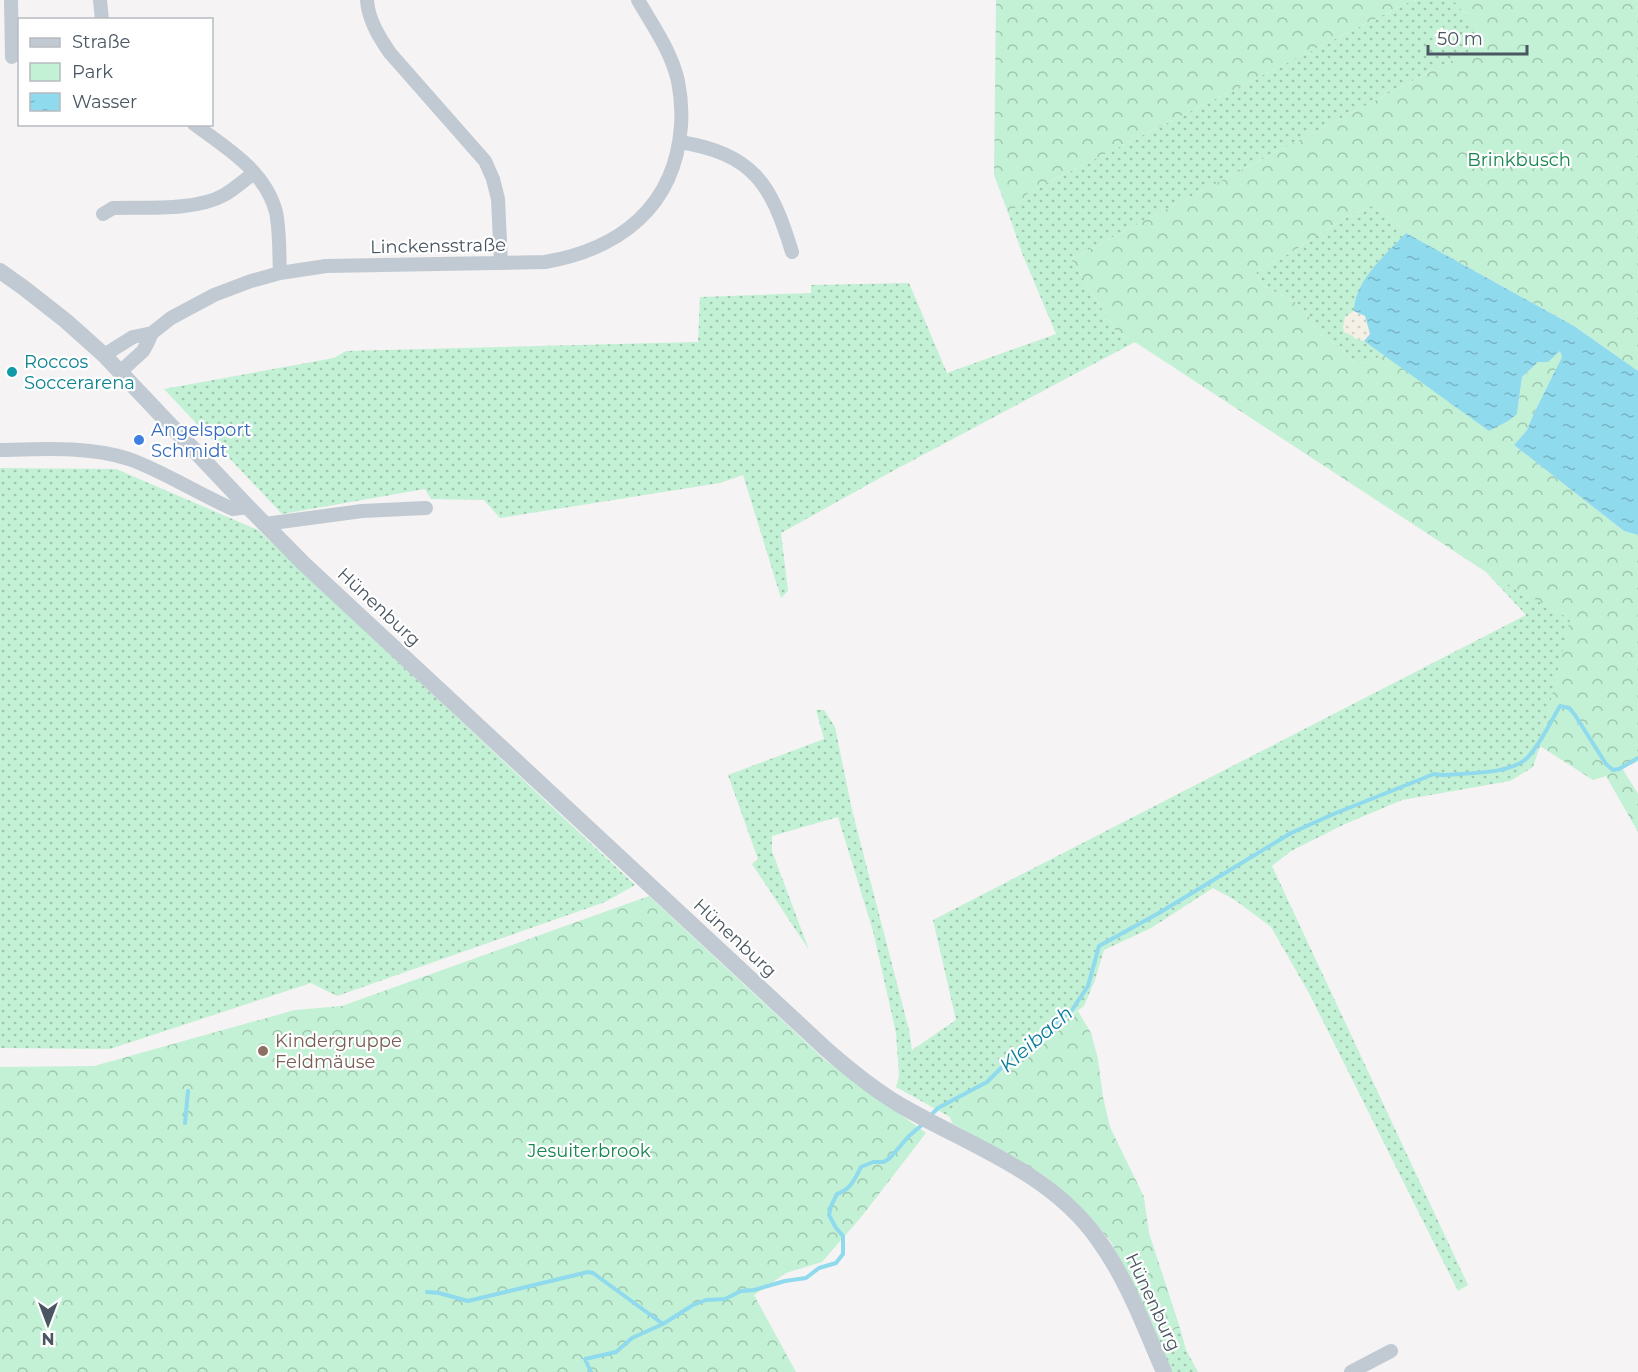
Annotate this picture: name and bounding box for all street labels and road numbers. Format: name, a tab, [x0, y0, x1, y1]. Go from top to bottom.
street label: Linckensstraße	[370, 234, 506, 258]
street label: Hünenburg	[333, 563, 425, 651]
street label: Hünenburg	[689, 894, 781, 982]
street label: Hünenburg	[1121, 1250, 1185, 1354]

